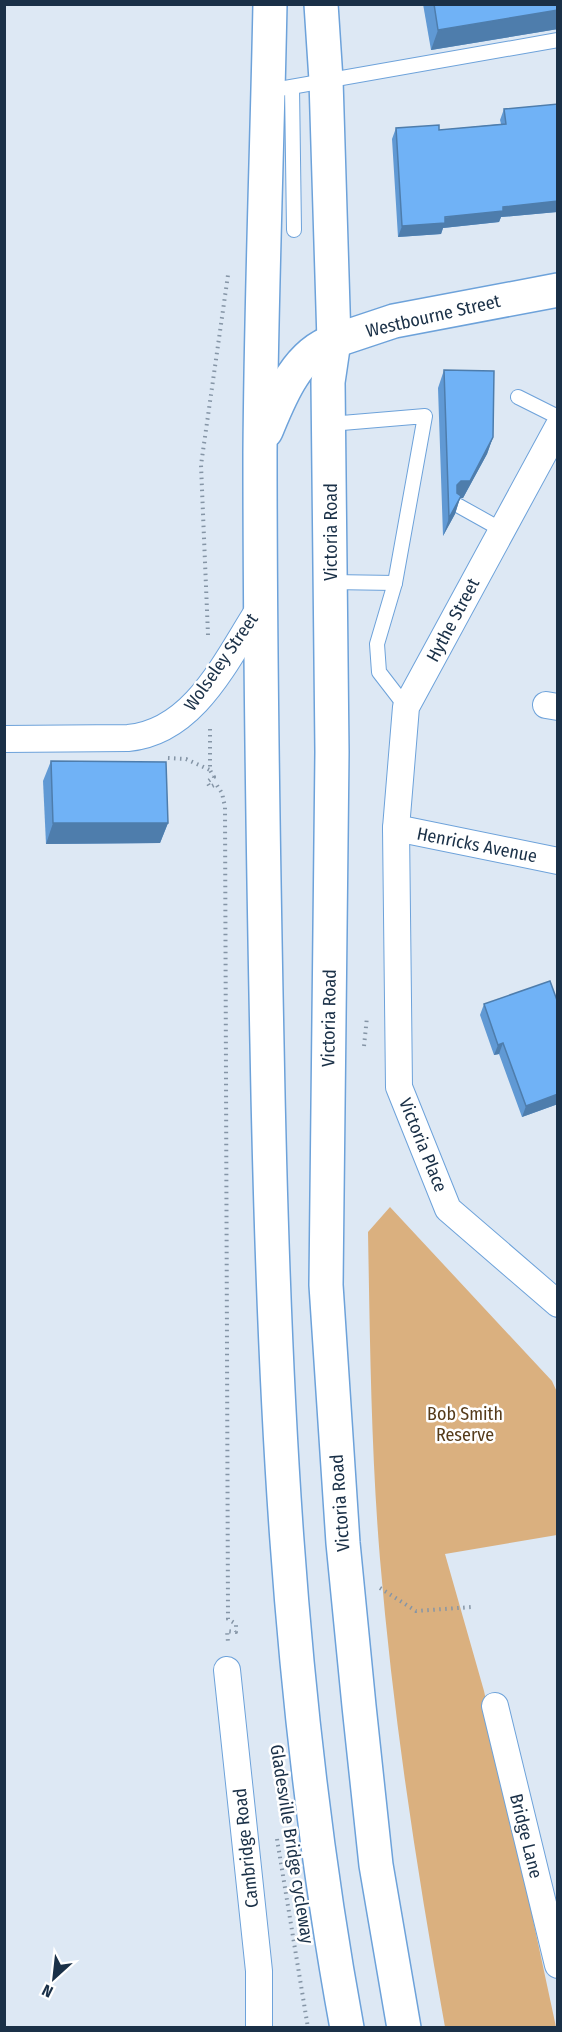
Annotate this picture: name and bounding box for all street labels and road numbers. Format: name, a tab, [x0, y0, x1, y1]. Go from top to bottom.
street label: Westbourne Street	[364, 290, 503, 342]
street label: Victoria Road	[320, 483, 342, 581]
street label: Hythe Street	[422, 574, 484, 666]
street label: Wolseley Street	[179, 609, 263, 715]
street label: Henricks Avenue	[415, 823, 539, 867]
street label: Victoria Road	[317, 969, 341, 1067]
street label: Victoria Place	[394, 1095, 452, 1195]
street label: Victoria Road	[326, 1454, 354, 1552]
street label: Gladesville Bridge cycleway	[265, 1743, 319, 1945]
street label: Cambridge Road	[229, 1787, 263, 1909]
street label: Bridge Lane	[505, 1791, 547, 1881]

